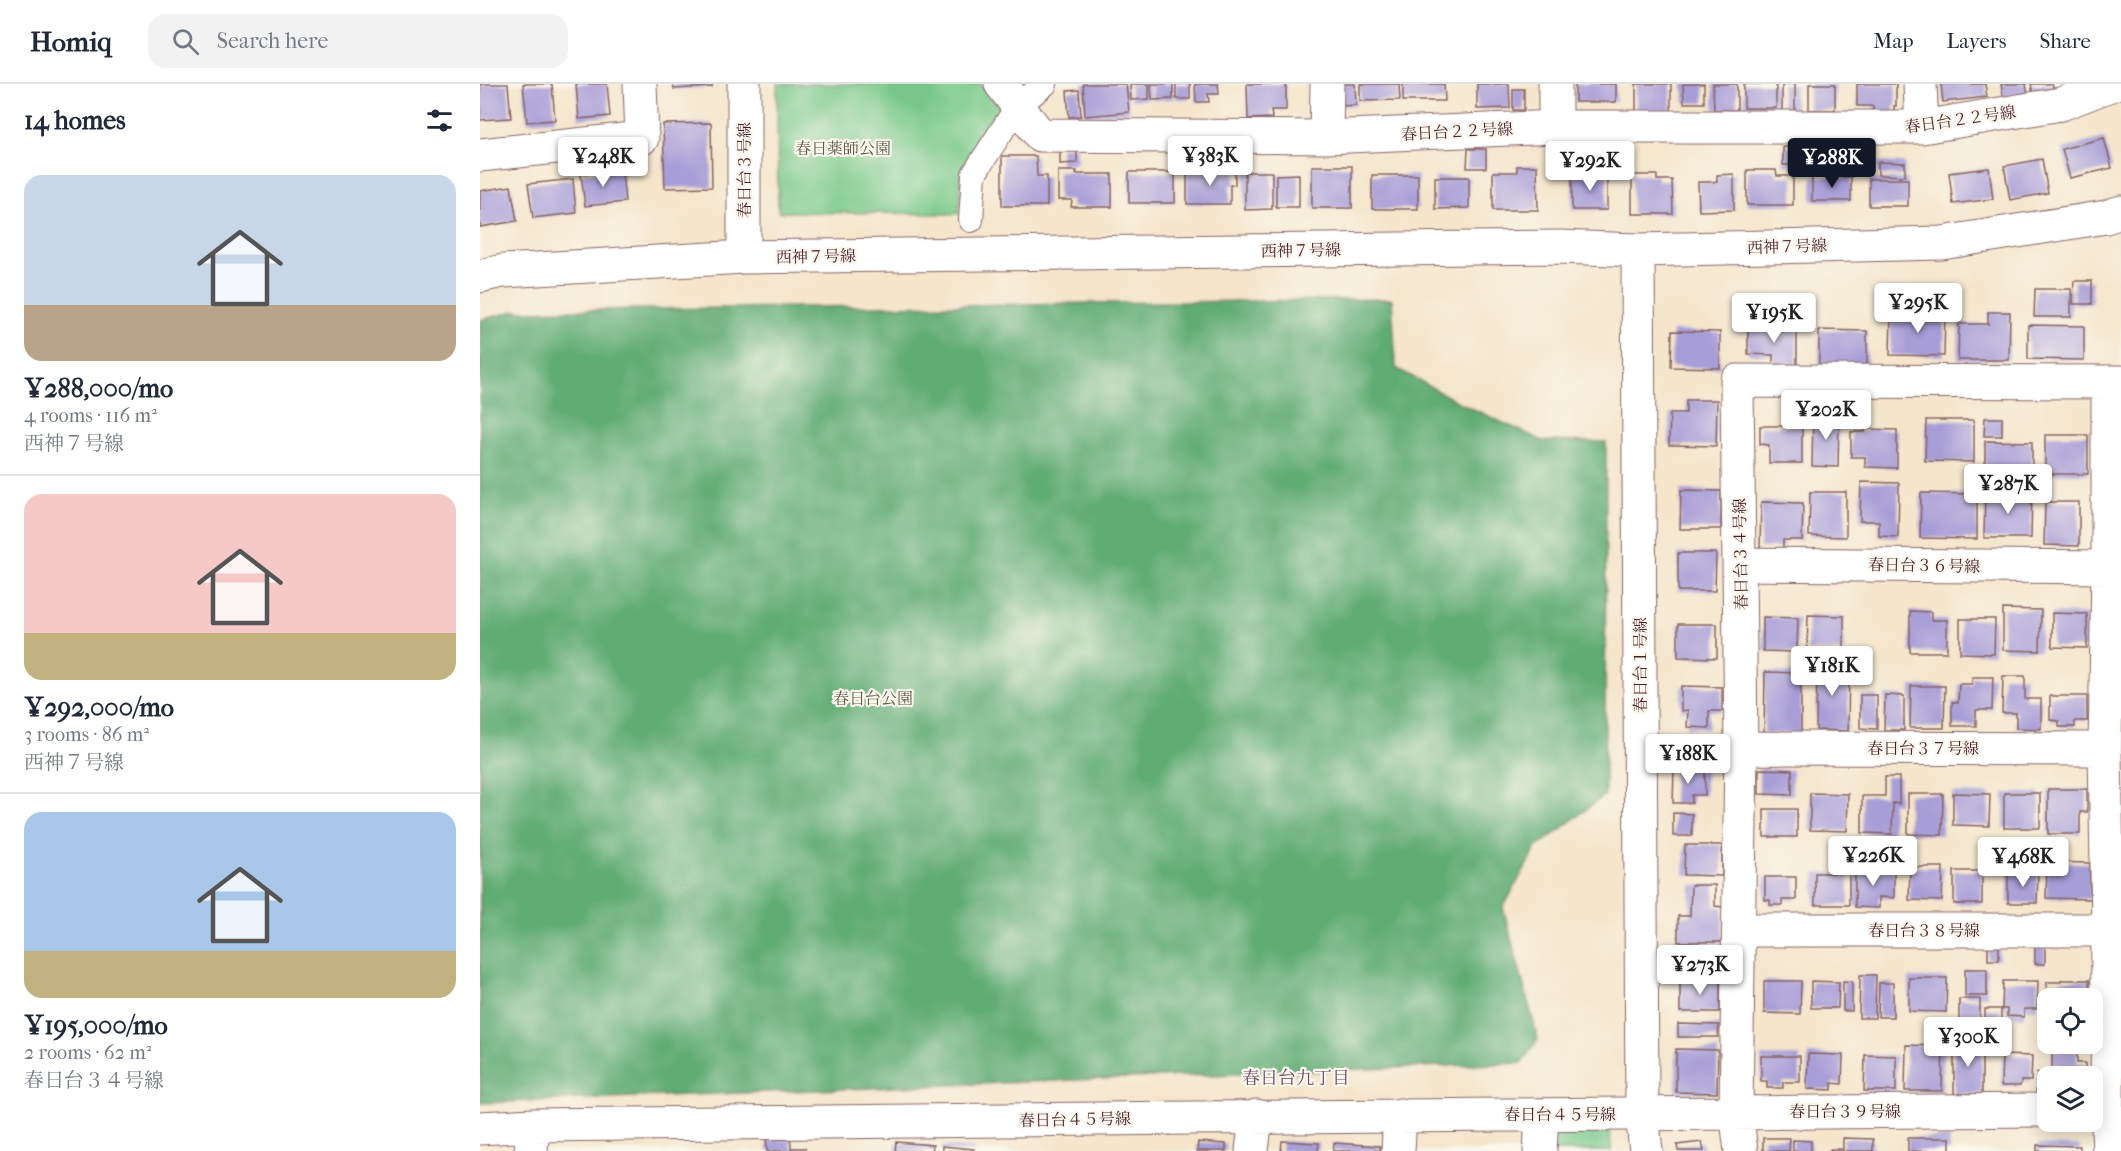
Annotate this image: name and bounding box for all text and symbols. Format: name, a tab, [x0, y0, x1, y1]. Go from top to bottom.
search box	[148, 14, 568, 68]
text: Homiq	[30, 25, 112, 58]
icon: search	[169, 25, 202, 58]
text: Search here	[217, 28, 328, 54]
text: Map	[1873, 29, 1914, 53]
text: Layers	[1947, 29, 2006, 53]
text: Share	[2039, 29, 2091, 53]
street label: 春日台２２号線	[1903, 102, 2017, 137]
icon: filters	[423, 104, 456, 137]
text: 14 homes	[24, 105, 126, 136]
street label: 春日台２２号線	[1401, 119, 1513, 144]
street label: 春日台３号線	[735, 122, 754, 218]
pin: ¥383K	[1168, 136, 1252, 187]
pin: ¥248K	[561, 137, 645, 188]
pin: ¥288K	[1790, 138, 1874, 189]
park label: 春日薬師公園	[795, 139, 891, 158]
pin: ¥292K	[1548, 141, 1632, 192]
text: ¥383K	[1182, 144, 1238, 167]
text: ¥248K	[572, 145, 634, 168]
text: ¥288K	[1802, 146, 1862, 169]
text: ¥292K	[1559, 149, 1621, 172]
icon: home	[186, 214, 294, 322]
street label: 西神７号線	[1747, 236, 1827, 257]
street label: 西神７号線	[1261, 240, 1341, 261]
street label: 西神７号線	[776, 246, 856, 267]
pin: ¥295K	[1876, 283, 1960, 334]
text: ¥295K	[1888, 291, 1948, 314]
pin: ¥195K	[1732, 293, 1816, 344]
text: ¥195K	[1746, 301, 1802, 324]
text: ¥288,000/mo	[24, 373, 173, 404]
pin: ¥202K	[1784, 390, 1868, 441]
text: ¥202K	[1795, 398, 1857, 421]
text: 4 rooms · 116 m²	[24, 404, 157, 427]
text: 西神７号線	[24, 432, 124, 455]
pin: ¥287K	[1966, 464, 2050, 515]
text: ¥287K	[1978, 472, 2038, 495]
street label: 春日台３４号線	[1730, 498, 1751, 610]
icon: home	[186, 533, 294, 641]
street label: 春日台３６号線	[1868, 555, 1980, 576]
street label: 春日台１号線	[1631, 617, 1650, 713]
pin: ¥181K	[1790, 646, 1874, 697]
text: ¥181K	[1805, 654, 1859, 677]
park label: 春日台公園	[833, 689, 913, 708]
text: ¥292,000/mo	[24, 692, 174, 723]
text: 3 rooms · 86 m²	[24, 723, 149, 746]
pin: ¥188K	[1646, 734, 1730, 785]
street label: 春日台３７号線	[1867, 739, 1979, 758]
text: ¥188K	[1659, 742, 1717, 765]
text: 西神７号線	[24, 751, 124, 774]
pin: ¥226K	[1831, 836, 1915, 887]
pin: ¥468K	[1981, 837, 2065, 888]
text: ¥226K	[1842, 844, 1904, 867]
text: ¥468K	[1992, 845, 2054, 868]
icon: home	[186, 851, 294, 959]
street label: 春日台３８号線	[1868, 921, 1980, 940]
pin: ¥273K	[1658, 945, 1742, 996]
text: ¥273K	[1671, 953, 1729, 976]
map controls	[2037, 988, 2103, 1132]
button: locate	[2037, 988, 2103, 1054]
text: ¥195,000/mo	[24, 1010, 168, 1041]
pin: ¥300K	[1926, 1017, 2010, 1068]
text: ¥300K	[1938, 1025, 1998, 1048]
text: 2 rooms · 62 m²	[24, 1041, 151, 1064]
button: layers	[2037, 1066, 2103, 1132]
district label: 春日台九丁目	[1242, 1068, 1350, 1089]
text: 春日台３４号線	[24, 1069, 164, 1092]
street label: 春日台３９号線	[1789, 1102, 1901, 1121]
street label: 春日台４５号線	[1504, 1105, 1616, 1124]
street label: 春日台４５号線	[1019, 1109, 1131, 1130]

